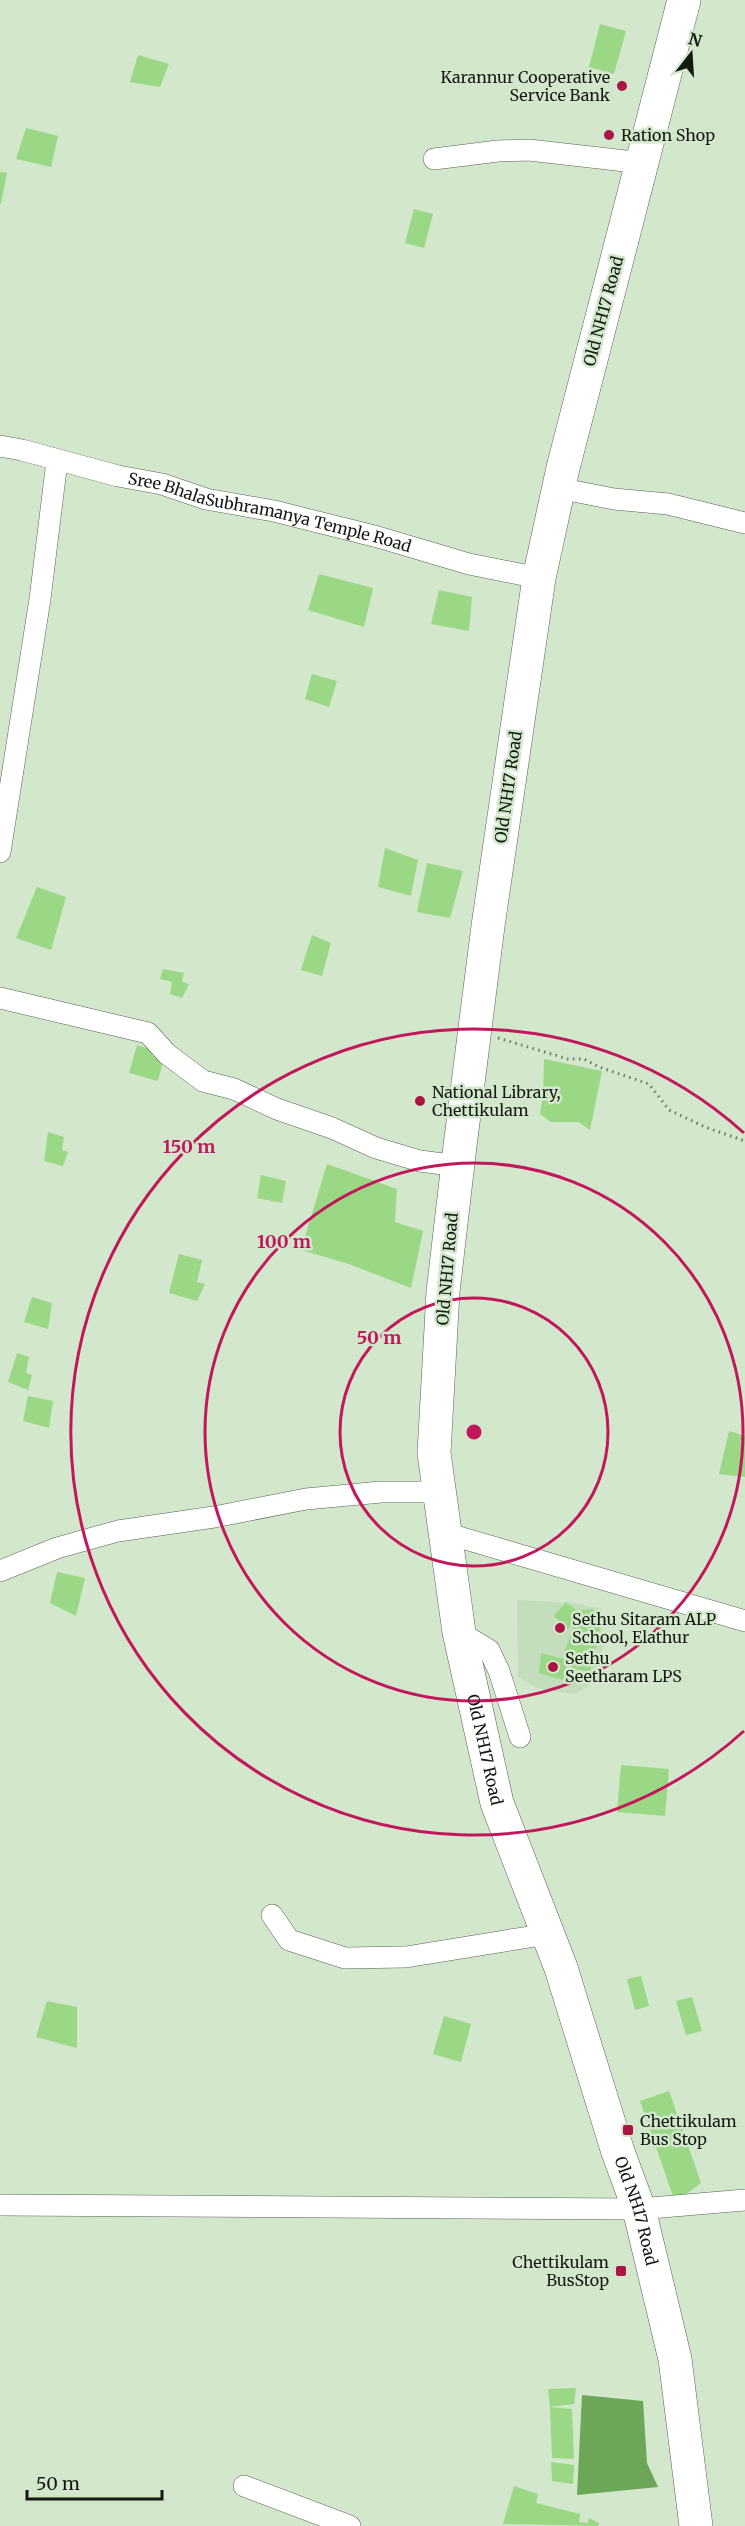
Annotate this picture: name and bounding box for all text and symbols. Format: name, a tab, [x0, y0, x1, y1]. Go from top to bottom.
north arrow	[661, 24, 721, 84]
text: N	[686, 28, 705, 51]
place label: Karannur Cooperative Service Bank	[441, 67, 611, 105]
marker: Karannur Cooperative Service Bank	[615, 79, 629, 93]
place label: Ration Shop	[621, 125, 715, 145]
marker: Ration Shop	[602, 128, 616, 142]
street label: Old NH17 Road	[579, 253, 627, 368]
street label: Sree BhalaSubhramanya Temple Road	[127, 468, 414, 556]
street label: Old NH17 Road	[490, 729, 526, 844]
place label: National Library, Chettikulam	[432, 1082, 561, 1120]
marker: National Library, Chettikulam	[413, 1094, 427, 1108]
text: 150 m	[163, 1135, 215, 1158]
street label: Old NH17 Road	[432, 1211, 462, 1326]
text: 100 m	[257, 1230, 311, 1253]
text: 50 m	[357, 1326, 401, 1349]
centre of rings	[464, 1422, 484, 1442]
place label: Sethu Sitaram ALP School, Elathur	[572, 1609, 716, 1647]
marker: Sethu Sitaram ALP School, Elathur	[553, 1621, 567, 1635]
place label: Sethu Seetharam LPS	[565, 1648, 682, 1686]
marker: Sethu Seetharam LPS	[546, 1660, 560, 1674]
street label: Old NH17 Road	[463, 1692, 507, 1807]
place label: Chettikulam Bus Stop	[640, 2111, 737, 2149]
marker: Chettikulam Bus Stop	[621, 2123, 635, 2137]
street label: Old NH17 Road	[610, 2153, 662, 2268]
place label: Chettikulam BusStop	[512, 2252, 609, 2290]
marker: Chettikulam BusStop	[614, 2264, 628, 2278]
scale bar	[27, 2463, 162, 2501]
text: 50 m	[36, 2472, 80, 2495]

